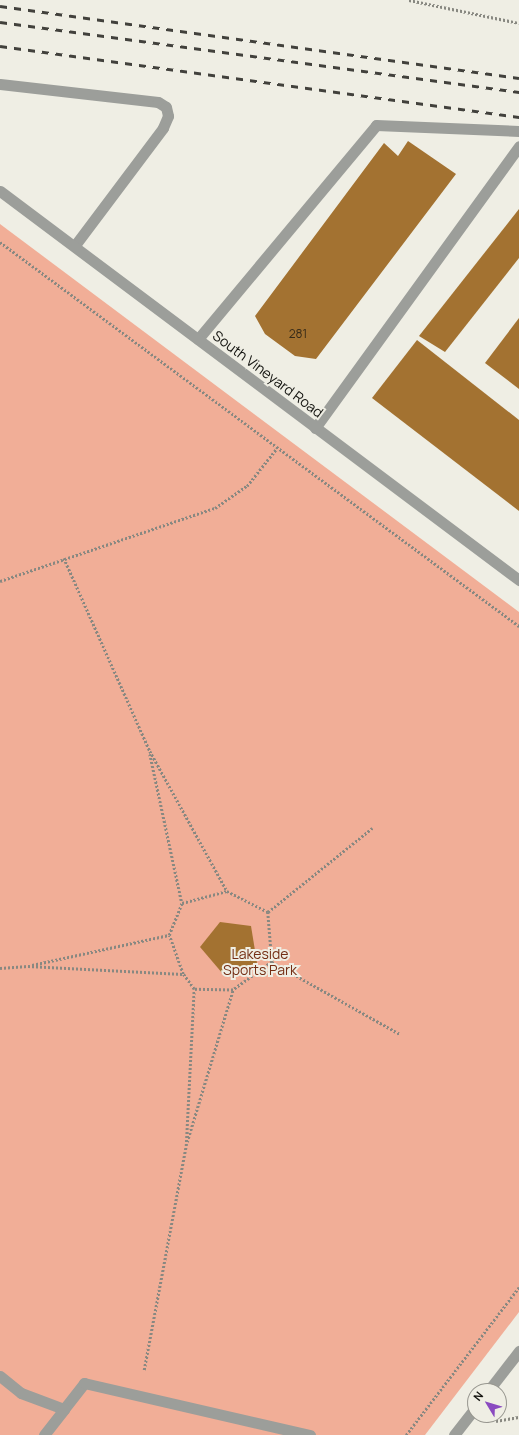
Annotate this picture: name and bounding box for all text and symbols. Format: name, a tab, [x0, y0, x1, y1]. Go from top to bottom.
street label: South Vineyard Road	[210, 327, 326, 421]
house number: 281	[289, 327, 307, 341]
park label: Lakeside Sports Park	[223, 946, 297, 978]
north arrow	[467, 1383, 507, 1423]
text: N	[470, 1388, 486, 1404]

